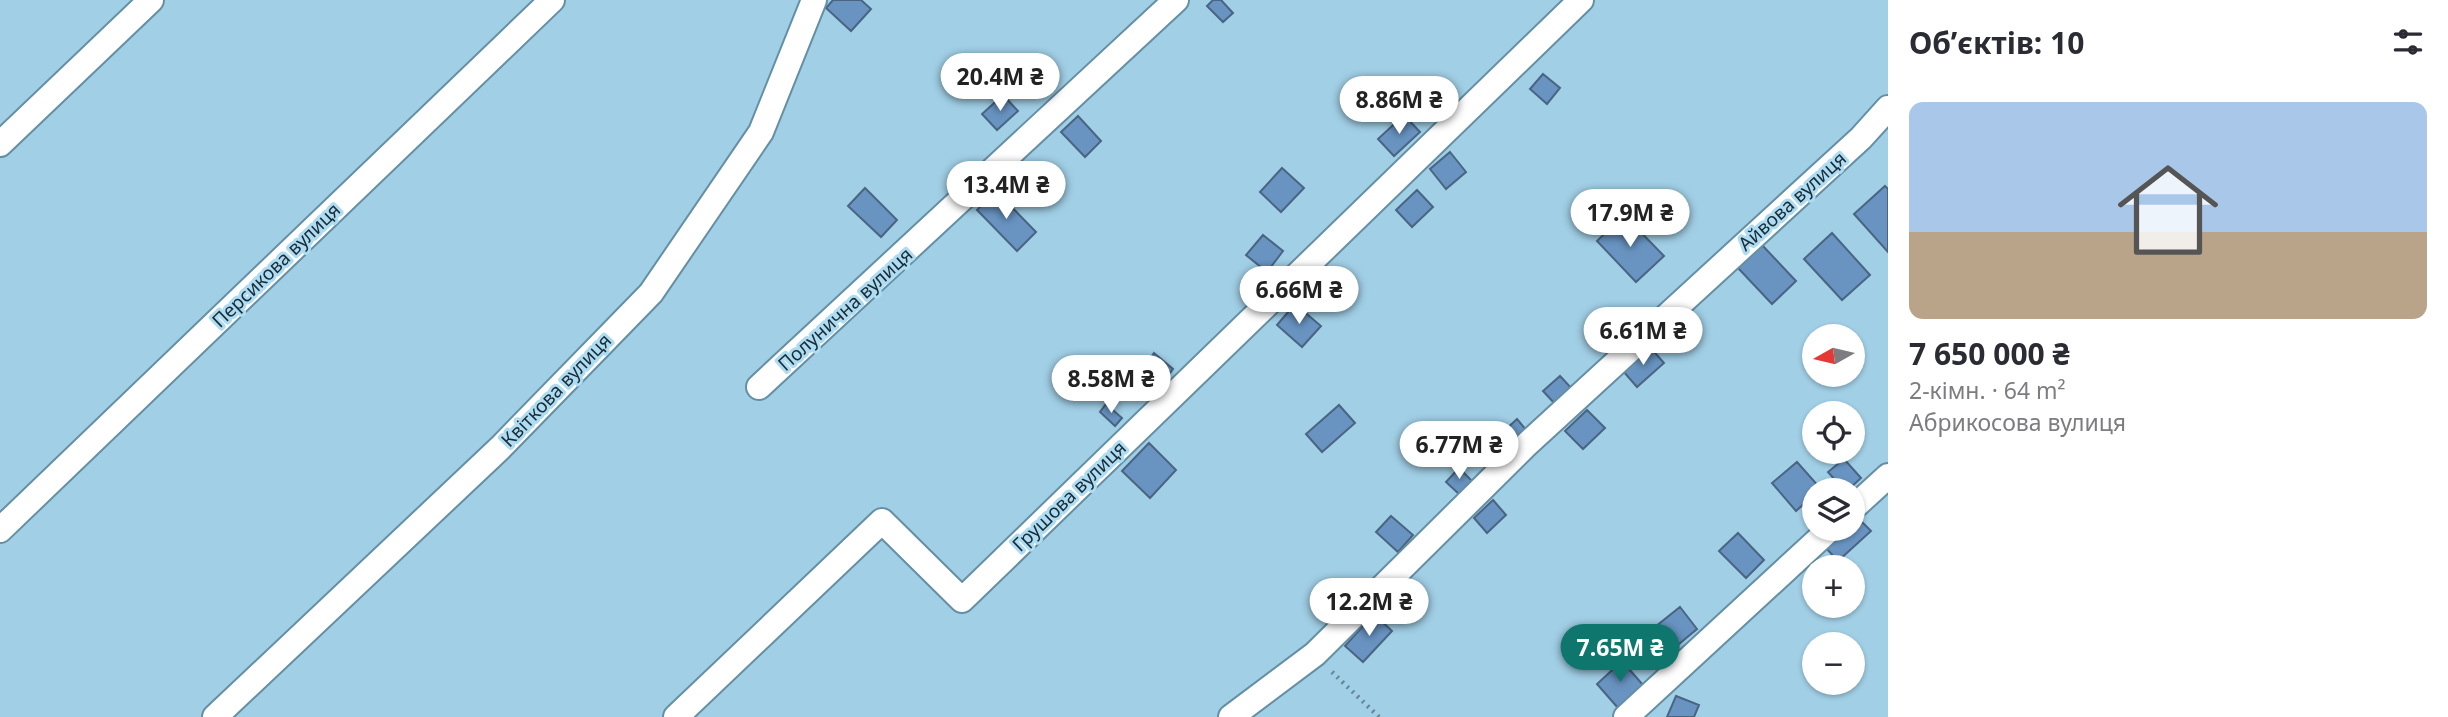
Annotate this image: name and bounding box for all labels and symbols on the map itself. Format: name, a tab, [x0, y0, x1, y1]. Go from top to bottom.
pin: 20.4M ₴	[935, 54, 1065, 113]
pin: 8.86M ₴	[1334, 76, 1464, 136]
street label: Айвова вулиця	[1732, 146, 1852, 256]
pin: 13.4M ₴	[941, 162, 1071, 221]
pin: 17.9M ₴	[1565, 190, 1695, 249]
street label: Персикова вулиця	[206, 197, 346, 333]
street label: Полунична вулиця	[772, 242, 918, 376]
pin: 6.66M ₴	[1234, 266, 1364, 326]
pin: 6.61M ₴	[1578, 308, 1708, 367]
north arrow	[1802, 324, 1866, 387]
street label: Квіткова вулиця	[495, 328, 617, 452]
pin: 8.58M ₴	[1046, 356, 1176, 415]
pin: 6.77M ₴	[1394, 421, 1524, 481]
street label: Грушова вулиця	[1006, 435, 1132, 557]
pin: 12.2M ₴	[1304, 578, 1434, 638]
pin: 7.65M ₴	[1555, 624, 1685, 684]

